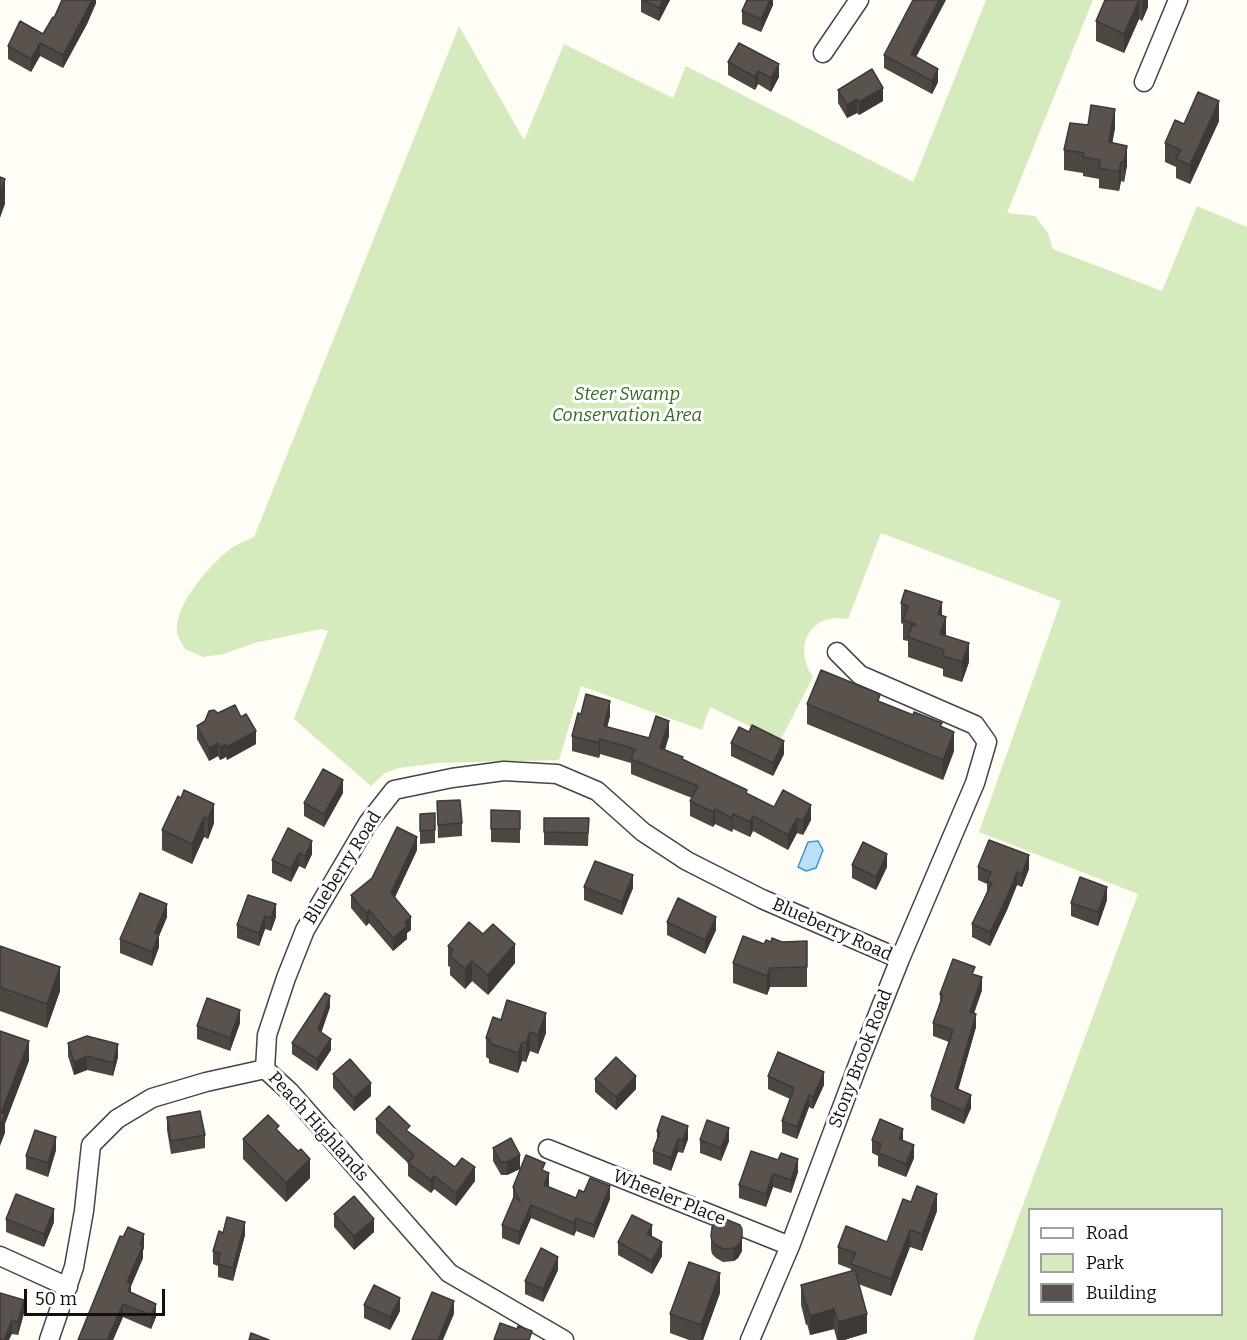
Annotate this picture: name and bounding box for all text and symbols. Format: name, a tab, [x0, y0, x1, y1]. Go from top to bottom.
park label: Steer Swamp Conservation Area	[552, 384, 702, 426]
street label: Blueberry Road	[300, 807, 386, 929]
street label: Blueberry Road	[769, 894, 895, 966]
street label: Stony Brook Road	[825, 987, 897, 1131]
street label: Peach Highlands	[263, 1068, 373, 1186]
street label: Wheeler Place	[609, 1166, 729, 1230]
legend	[1028, 1208, 1223, 1316]
text: Road	[1086, 1222, 1128, 1244]
text: Park	[1086, 1252, 1124, 1274]
scale bar	[27, 1277, 168, 1315]
text: Building	[1086, 1282, 1157, 1304]
text: 50 m	[35, 1288, 77, 1310]

